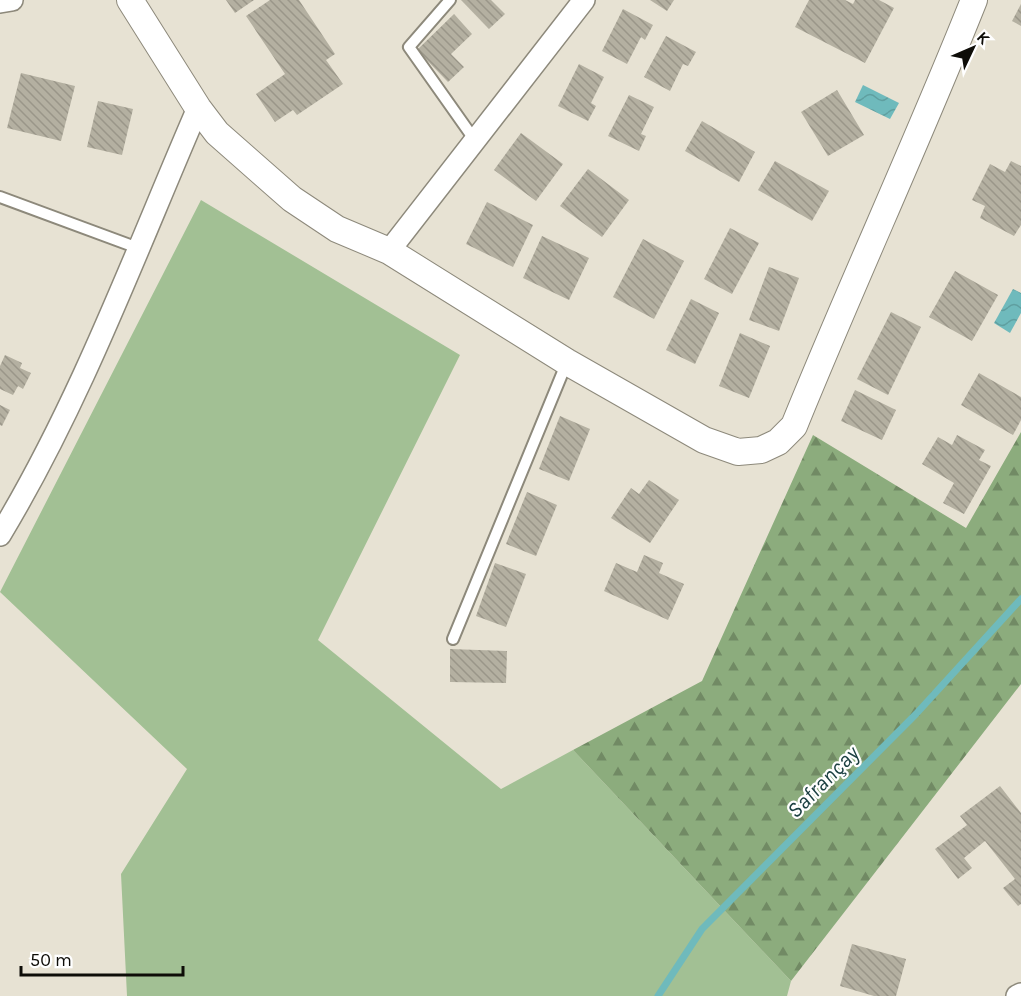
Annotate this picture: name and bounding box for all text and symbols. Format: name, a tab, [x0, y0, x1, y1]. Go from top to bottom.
north arrow	[943, 18, 1003, 78]
text: K	[973, 28, 994, 49]
water label: Safrançay	[782, 740, 865, 823]
scale bar	[21, 939, 183, 977]
text: 50 m	[30, 949, 72, 971]

